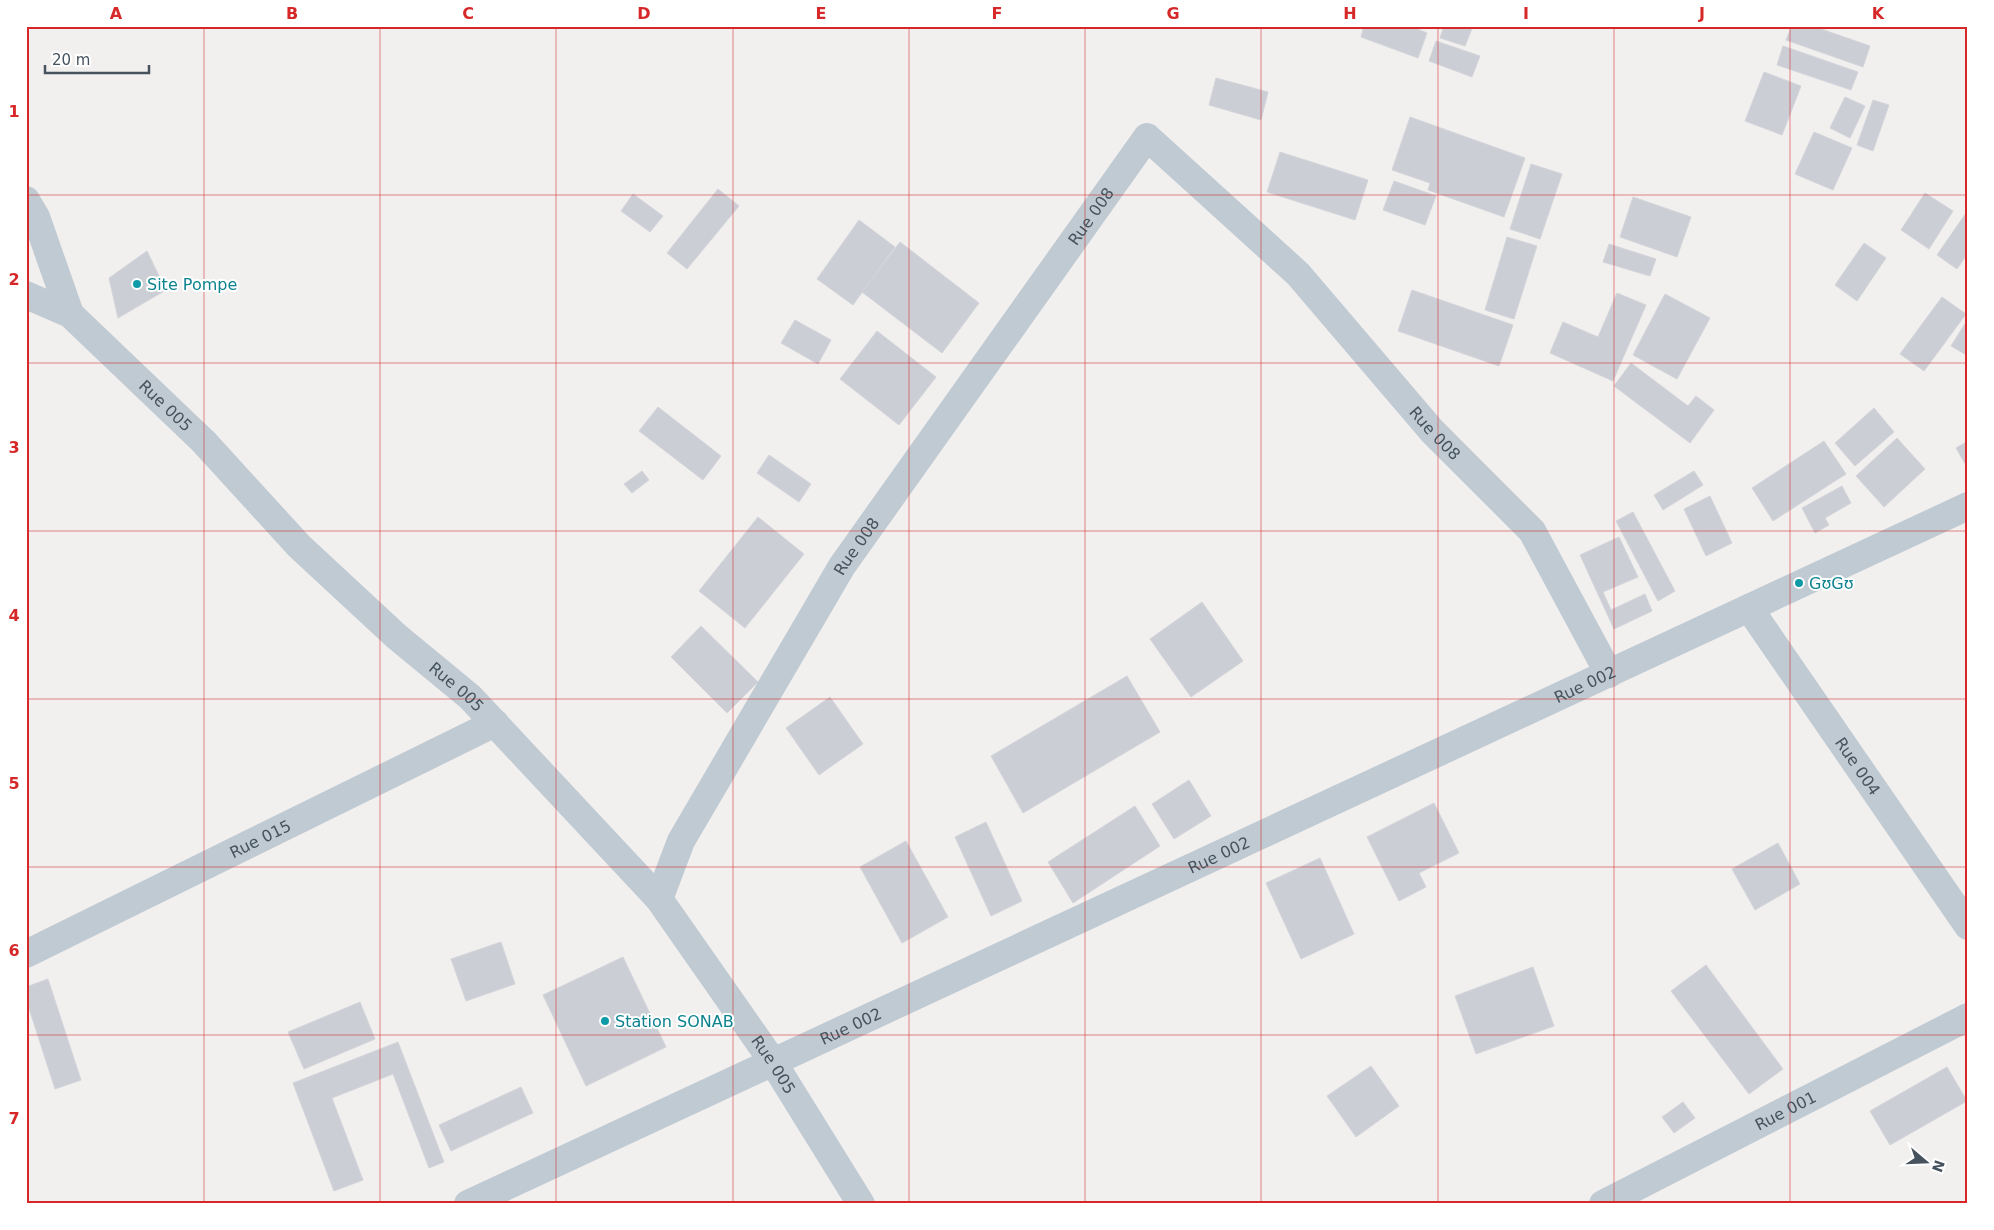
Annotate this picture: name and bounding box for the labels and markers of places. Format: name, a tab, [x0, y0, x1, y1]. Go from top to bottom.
place label: Site Pompe	[147, 275, 237, 294]
marker: Site Pompe	[131, 278, 143, 290]
place label: GʊGʊ	[1809, 574, 1854, 593]
marker: GʊGʊ	[1793, 577, 1805, 589]
place label: Station SONAB	[615, 1012, 734, 1031]
marker: Station SONAB	[599, 1015, 611, 1027]

